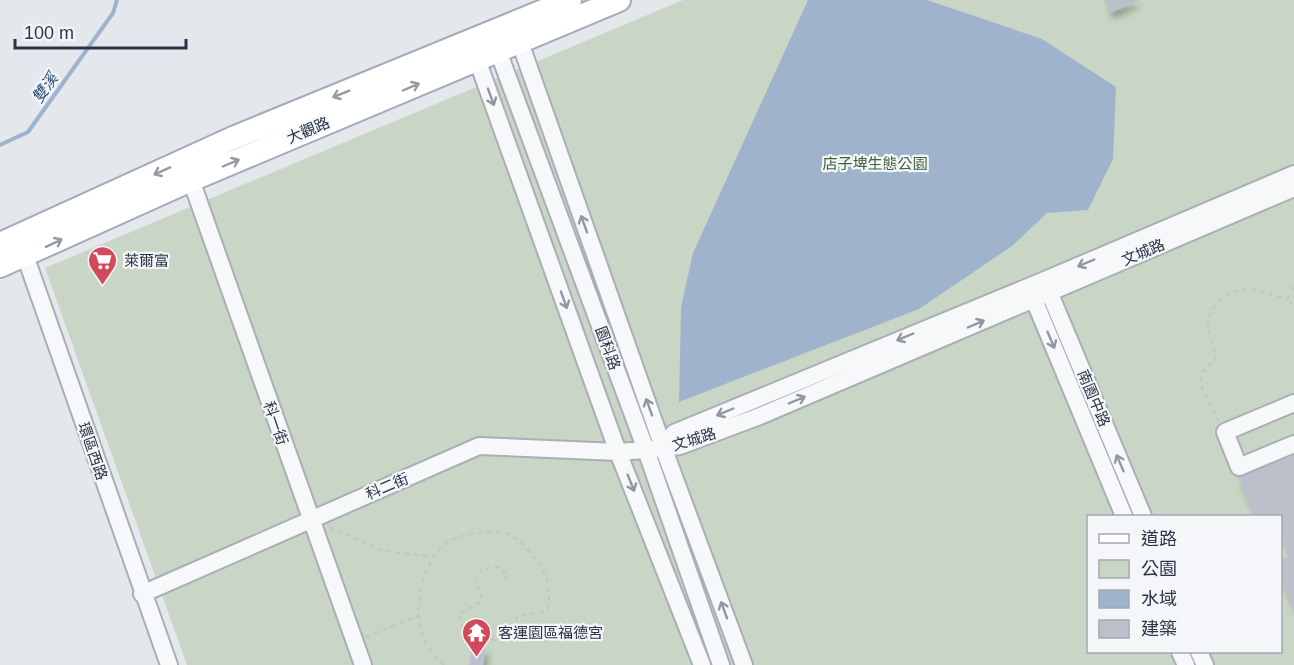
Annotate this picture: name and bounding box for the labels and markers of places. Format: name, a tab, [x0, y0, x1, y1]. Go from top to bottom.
supermarket icon: 萊爾富	[87, 244, 119, 286]
place label: 萊爾富	[124, 252, 169, 269]
temple icon: 客運園區福德宮	[461, 616, 493, 658]
place label: 客運園區福德宮	[498, 624, 603, 641]

